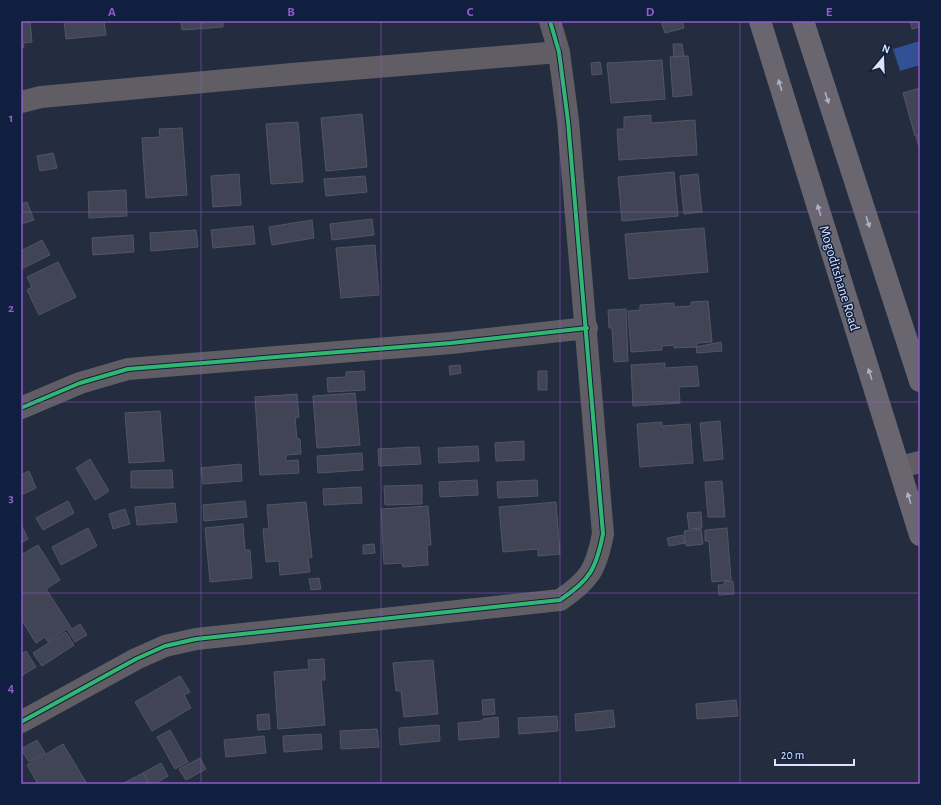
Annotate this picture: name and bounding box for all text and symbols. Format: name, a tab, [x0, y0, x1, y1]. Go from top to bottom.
text: A	[108, 6, 116, 19]
text: B	[287, 6, 295, 19]
text: C	[467, 6, 474, 19]
text: D	[646, 6, 655, 19]
text: E	[826, 6, 833, 19]
north arrow	[863, 38, 903, 78]
text: N	[881, 43, 892, 55]
one-way arrow	[777, 79, 783, 91]
one-way arrow	[824, 93, 830, 105]
text: 1	[9, 112, 13, 125]
one-way arrow	[816, 203, 822, 215]
one-way arrow	[865, 216, 871, 228]
street label: Mogoditshane Road	[816, 224, 862, 332]
text: 2	[8, 302, 14, 315]
one-way arrow	[867, 367, 873, 379]
one-way arrow	[906, 491, 912, 503]
text: 3	[8, 492, 14, 505]
text: 4	[8, 682, 15, 695]
scale bar	[775, 741, 854, 767]
text: 20 m	[781, 749, 804, 761]

